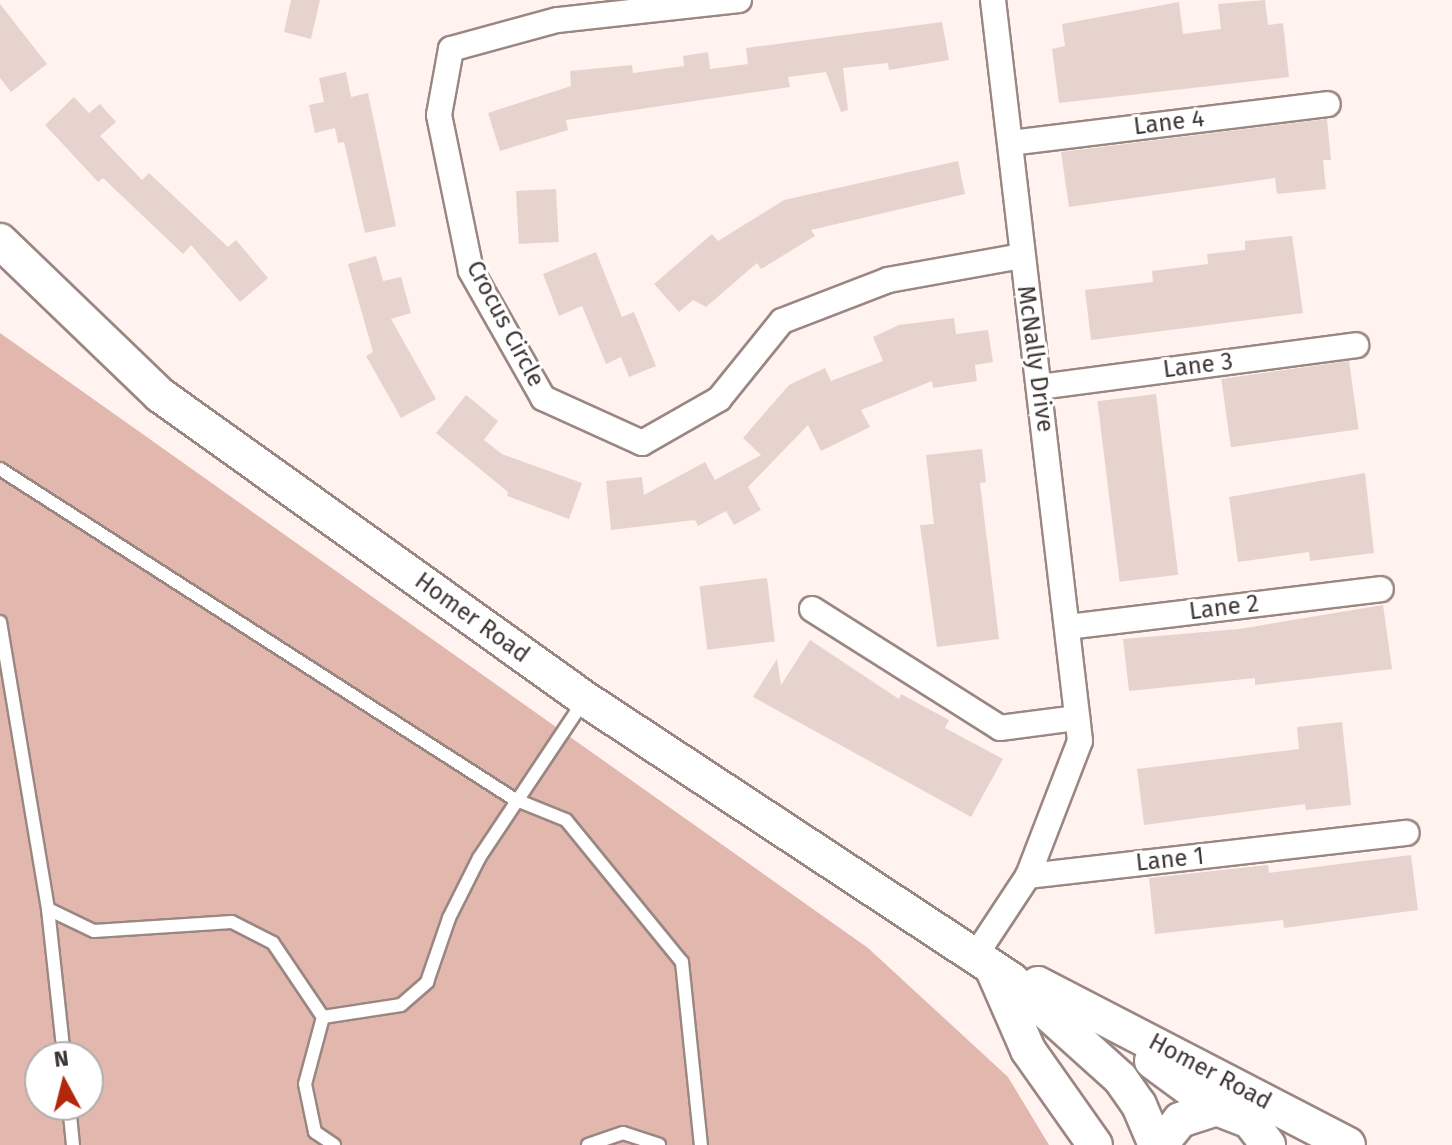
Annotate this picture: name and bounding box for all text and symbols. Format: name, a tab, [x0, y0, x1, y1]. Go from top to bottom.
street label: Lane 4	[1132, 104, 1206, 142]
street label: Crocus Circle	[460, 256, 550, 392]
street label: McNally Drive	[1010, 284, 1060, 434]
street label: Lane 3	[1161, 347, 1235, 385]
street label: Homer Road	[409, 567, 535, 669]
street label: Lane 2	[1187, 589, 1261, 627]
street label: Lane 1	[1134, 842, 1206, 878]
street label: Homer Road	[1144, 1028, 1276, 1116]
north arrow	[24, 1041, 104, 1121]
text: N	[52, 1044, 70, 1073]

